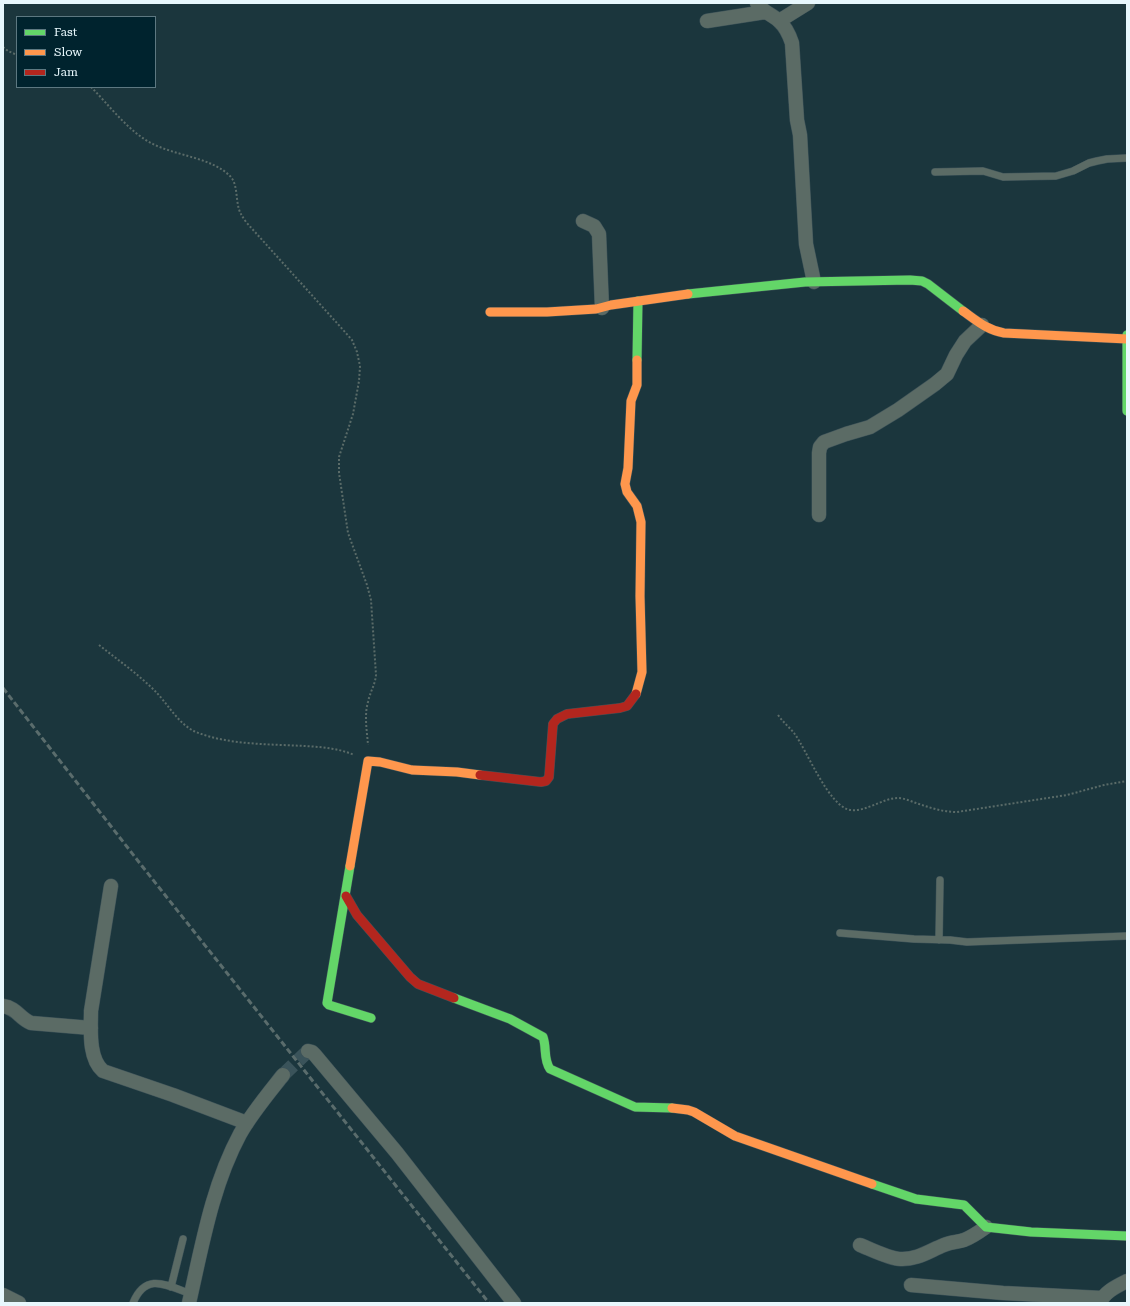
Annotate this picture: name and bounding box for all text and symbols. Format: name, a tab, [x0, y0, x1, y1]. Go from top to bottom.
legend	[16, 16, 156, 88]
text: Fast	[54, 25, 77, 39]
text: Slow	[54, 45, 82, 59]
text: Jam	[54, 65, 78, 79]

